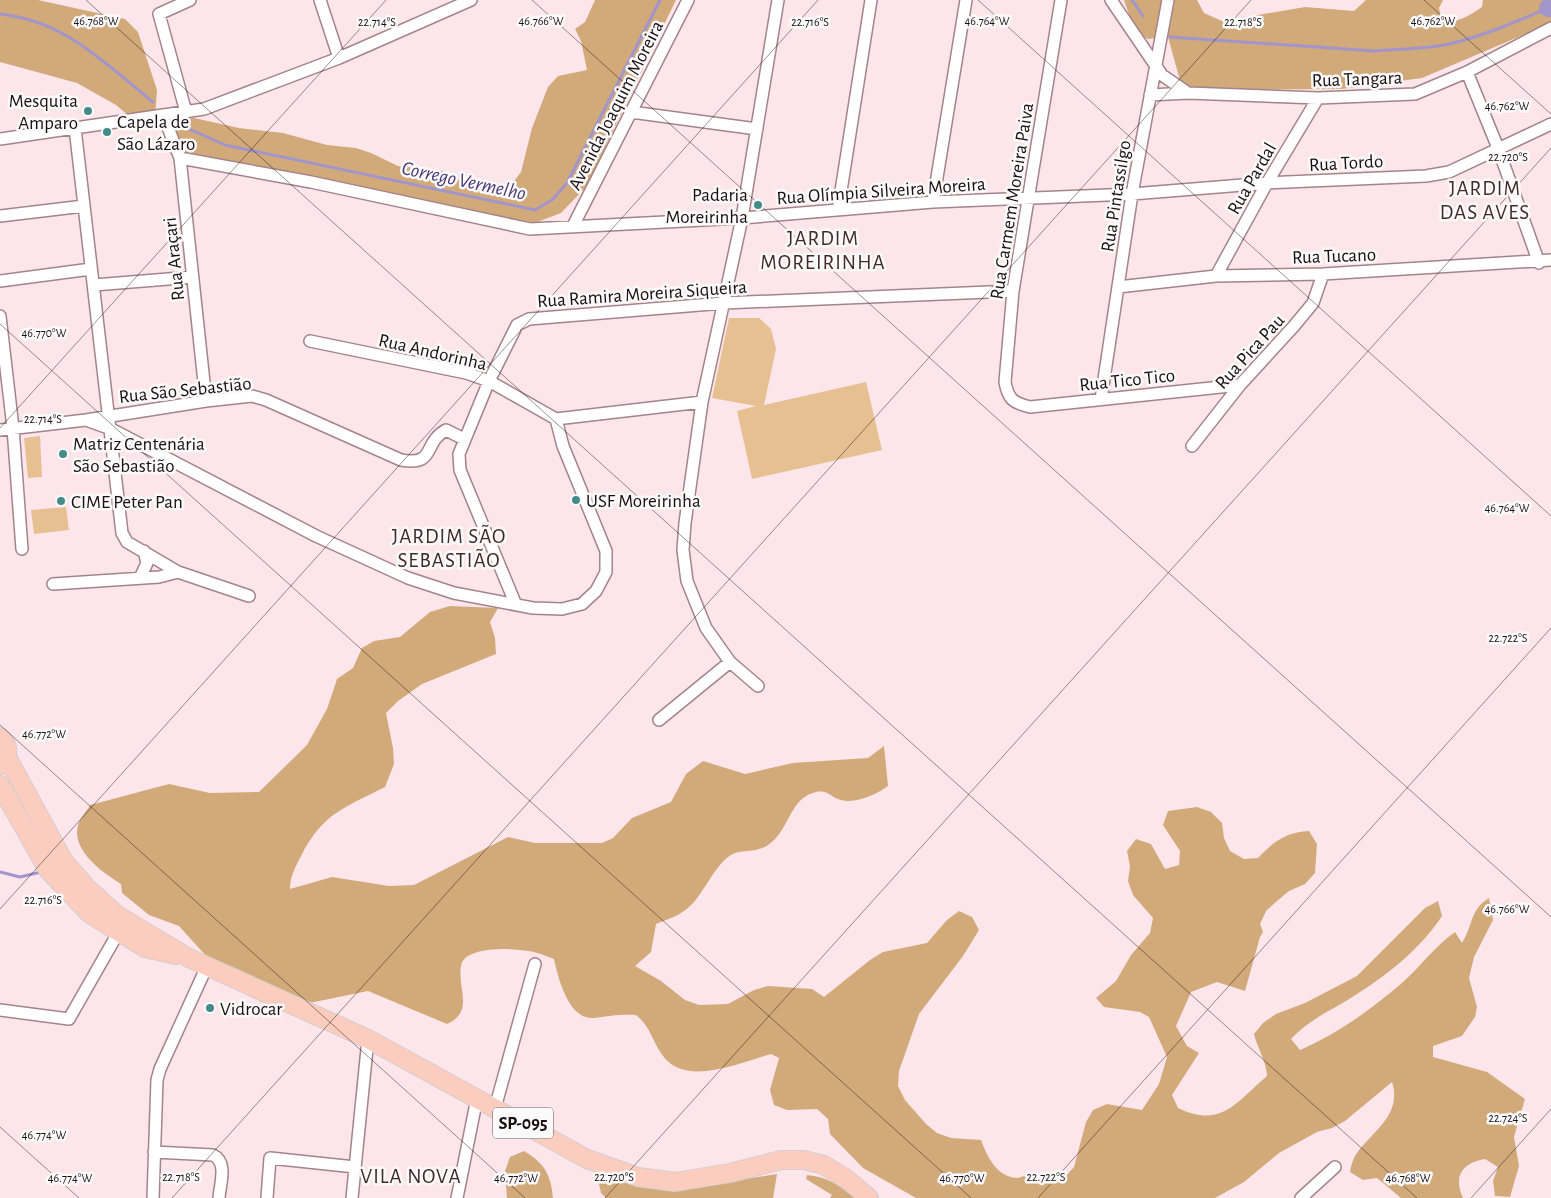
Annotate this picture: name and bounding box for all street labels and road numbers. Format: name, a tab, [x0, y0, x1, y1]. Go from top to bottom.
street label: Avenida Joaquim Moreira	[565, 18, 667, 193]
street label: Rua Tangara	[1311, 68, 1403, 91]
street label: Rua Carmem Moreira Paiva	[988, 101, 1037, 301]
street label: Rua Pintassilgo	[1098, 139, 1135, 253]
street label: Rua Pardal	[1224, 140, 1280, 218]
street label: Rua Tordo	[1308, 152, 1384, 175]
street label: Rua Olímpia Silveira Moreira	[776, 175, 987, 208]
street label: Rua Araçari	[161, 216, 188, 301]
street label: Rua Tucano	[1292, 246, 1376, 267]
street label: Rua Ramira Moreira Siqueira	[537, 278, 748, 311]
street label: Rua Pica Pau	[1212, 311, 1289, 393]
street label: Rua Andorinha	[377, 331, 489, 374]
street label: Rua Tico Tico	[1078, 366, 1176, 395]
street label: Rua São Sebastião	[118, 374, 252, 407]
road number: SP-095	[493, 1108, 553, 1138]

